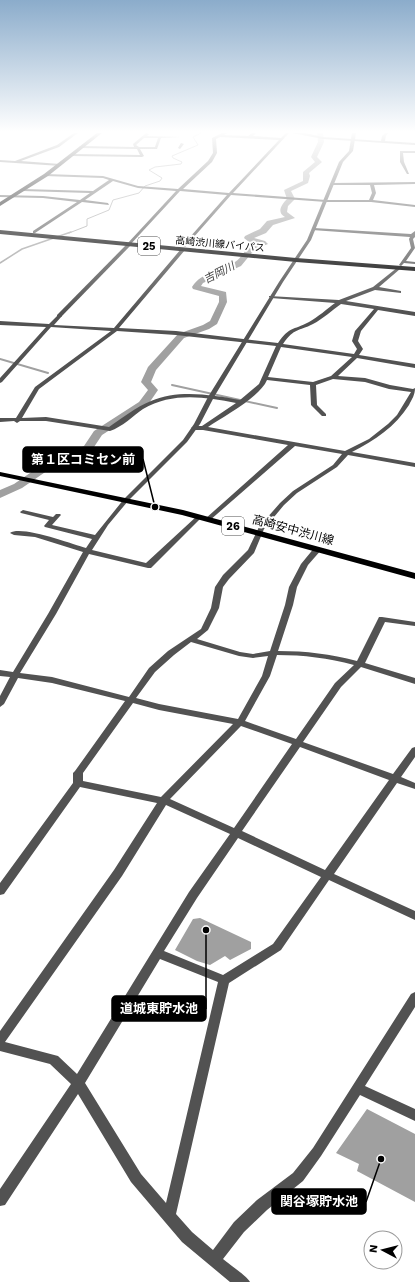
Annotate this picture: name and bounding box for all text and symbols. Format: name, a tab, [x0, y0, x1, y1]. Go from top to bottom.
street label: 高崎渋川線バイパス	[175, 235, 265, 253]
road number: 25	[138, 237, 160, 255]
water label: 吉岡川	[201, 259, 238, 286]
callout: 第１区コミセン前	[23, 447, 143, 472]
text: 第１区コミセン前	[31, 452, 135, 467]
street label: 高崎安中渋川線	[251, 512, 335, 548]
road number: 26	[222, 517, 244, 535]
callout: 道城東貯水池	[112, 996, 206, 1021]
text: 道城東貯水池	[120, 1001, 198, 1016]
callout: 関谷塚貯水池	[272, 1189, 366, 1214]
text: 関谷塚貯水池	[280, 1194, 358, 1209]
north arrow	[363, 1230, 403, 1270]
text: N	[367, 1244, 381, 1254]

